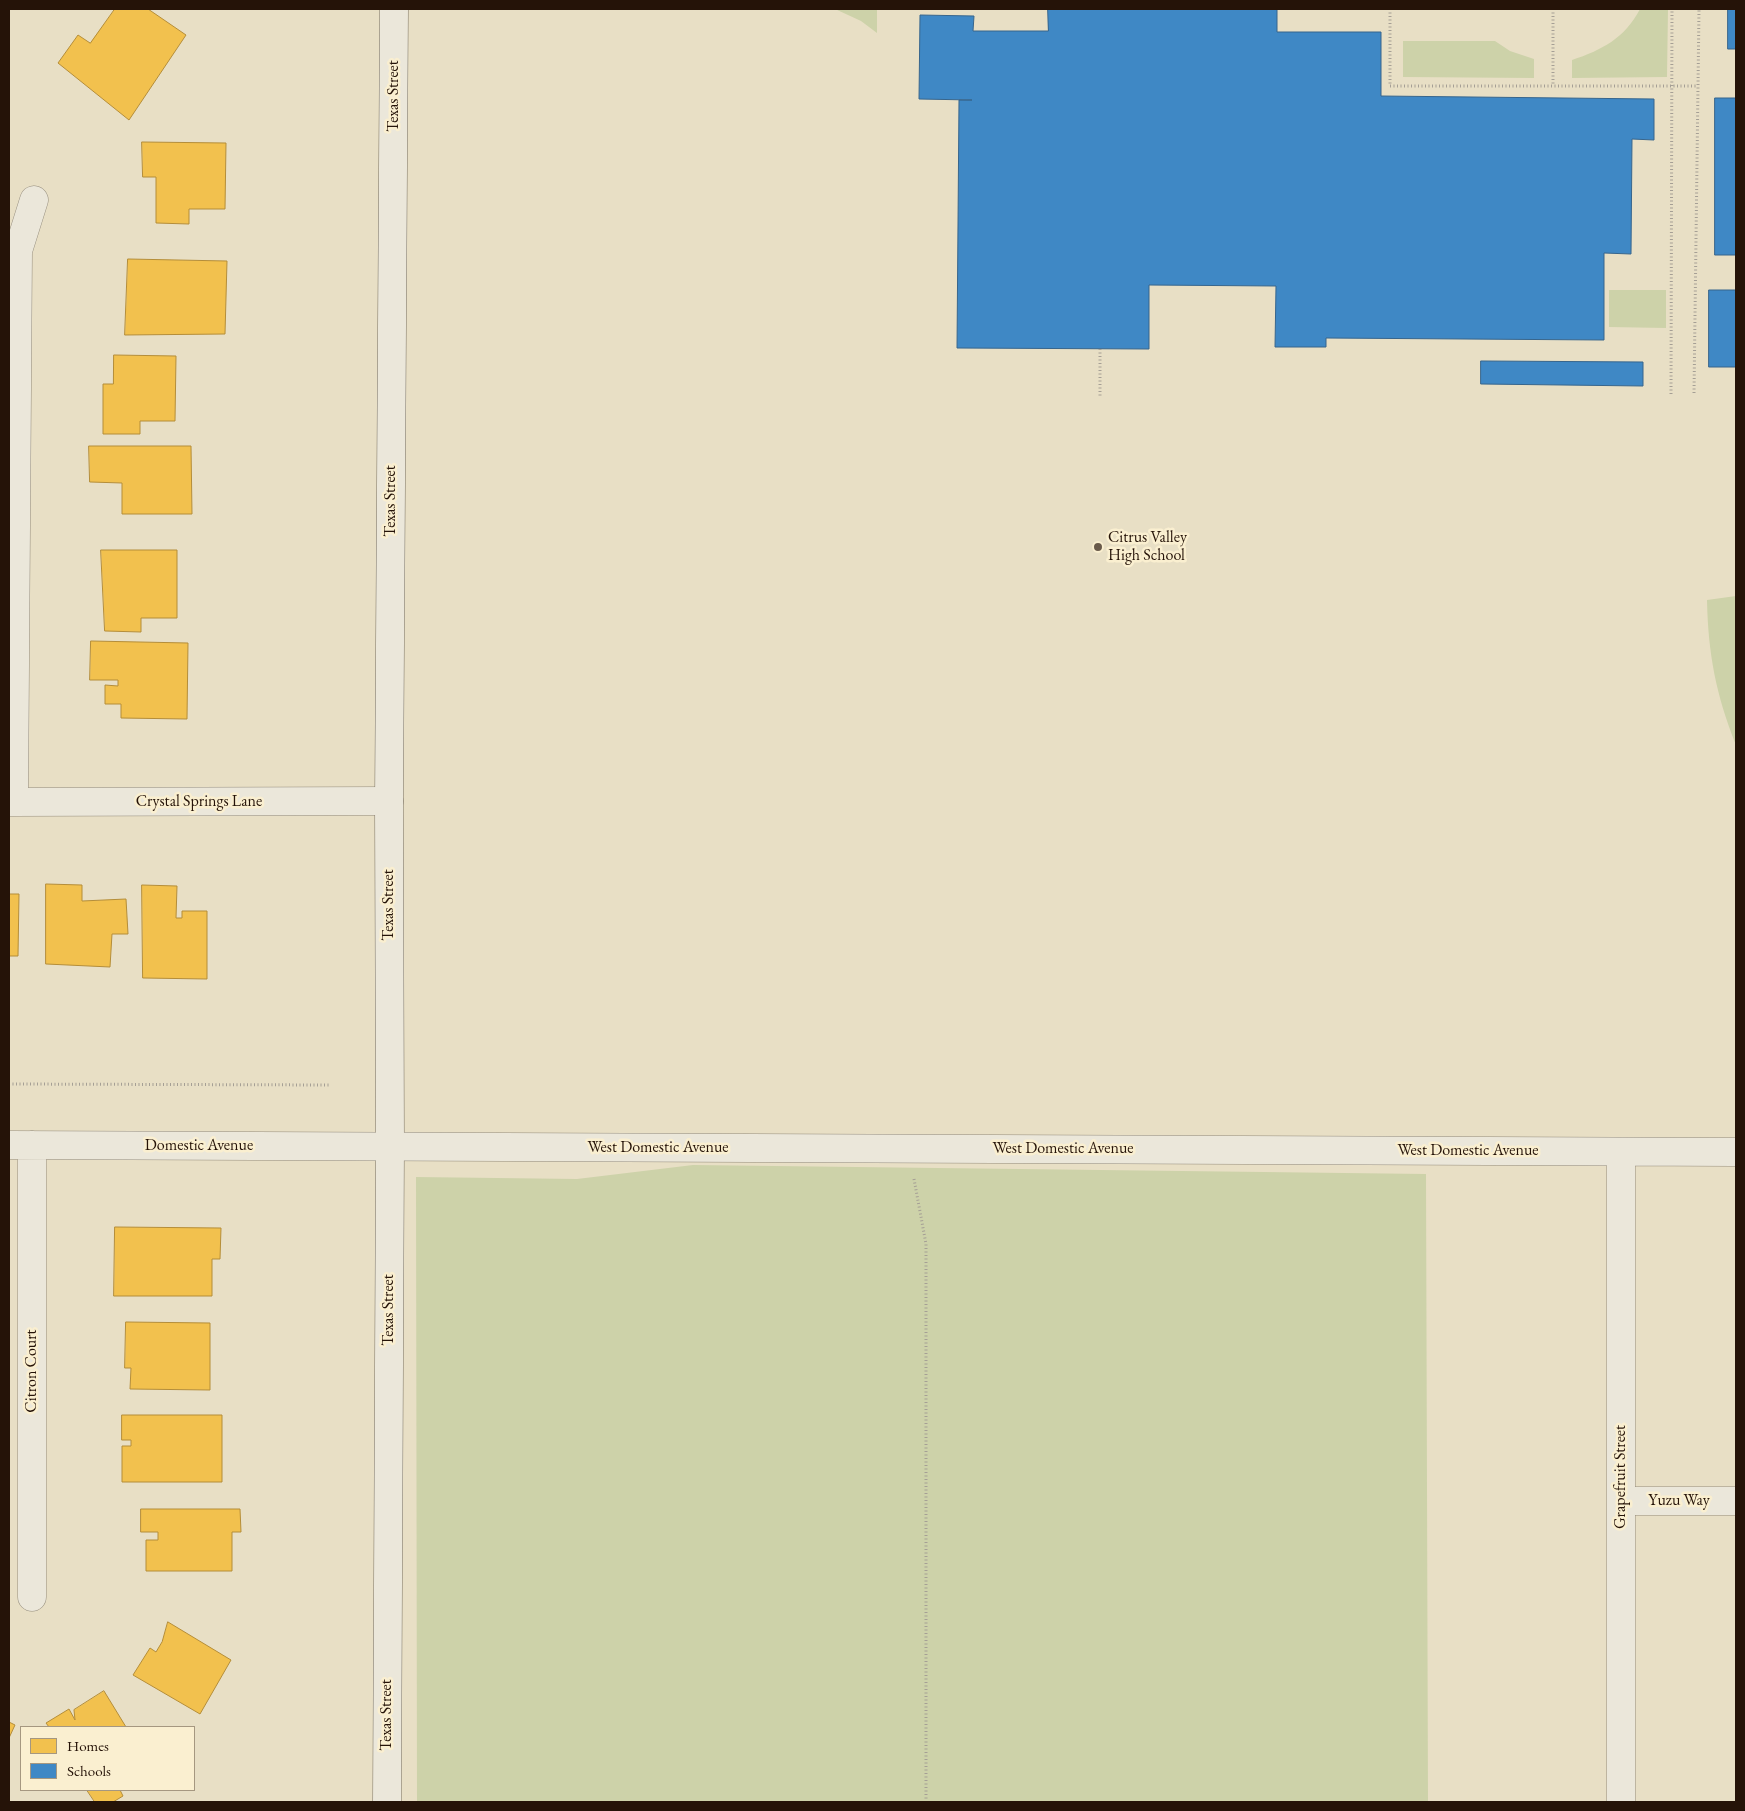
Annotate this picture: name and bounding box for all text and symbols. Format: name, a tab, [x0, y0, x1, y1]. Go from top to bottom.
street label: Texas Street	[384, 60, 404, 132]
street label: Texas Street	[381, 465, 401, 537]
place label: Citrus Valley High School	[1108, 528, 1187, 566]
marker: Citrus Valley High School	[1092, 541, 1104, 553]
street label: Crystal Springs Lane	[136, 792, 262, 812]
street label: Texas Street	[379, 869, 399, 941]
street label: Domestic Avenue	[145, 1136, 253, 1156]
street label: West Domestic Avenue	[587, 1138, 729, 1158]
street label: West Domestic Avenue	[992, 1139, 1134, 1159]
street label: West Domestic Avenue	[1397, 1141, 1539, 1161]
street label: Texas Street	[379, 1274, 399, 1346]
street label: Citron Court	[22, 1329, 42, 1413]
street label: Grapefruit Street	[1611, 1425, 1631, 1529]
street label: Yuzu Way	[1648, 1491, 1710, 1511]
street label: Texas Street	[377, 1679, 397, 1751]
legend	[20, 1726, 195, 1791]
text: Homes	[67, 1736, 109, 1755]
text: Schools	[67, 1761, 111, 1780]

